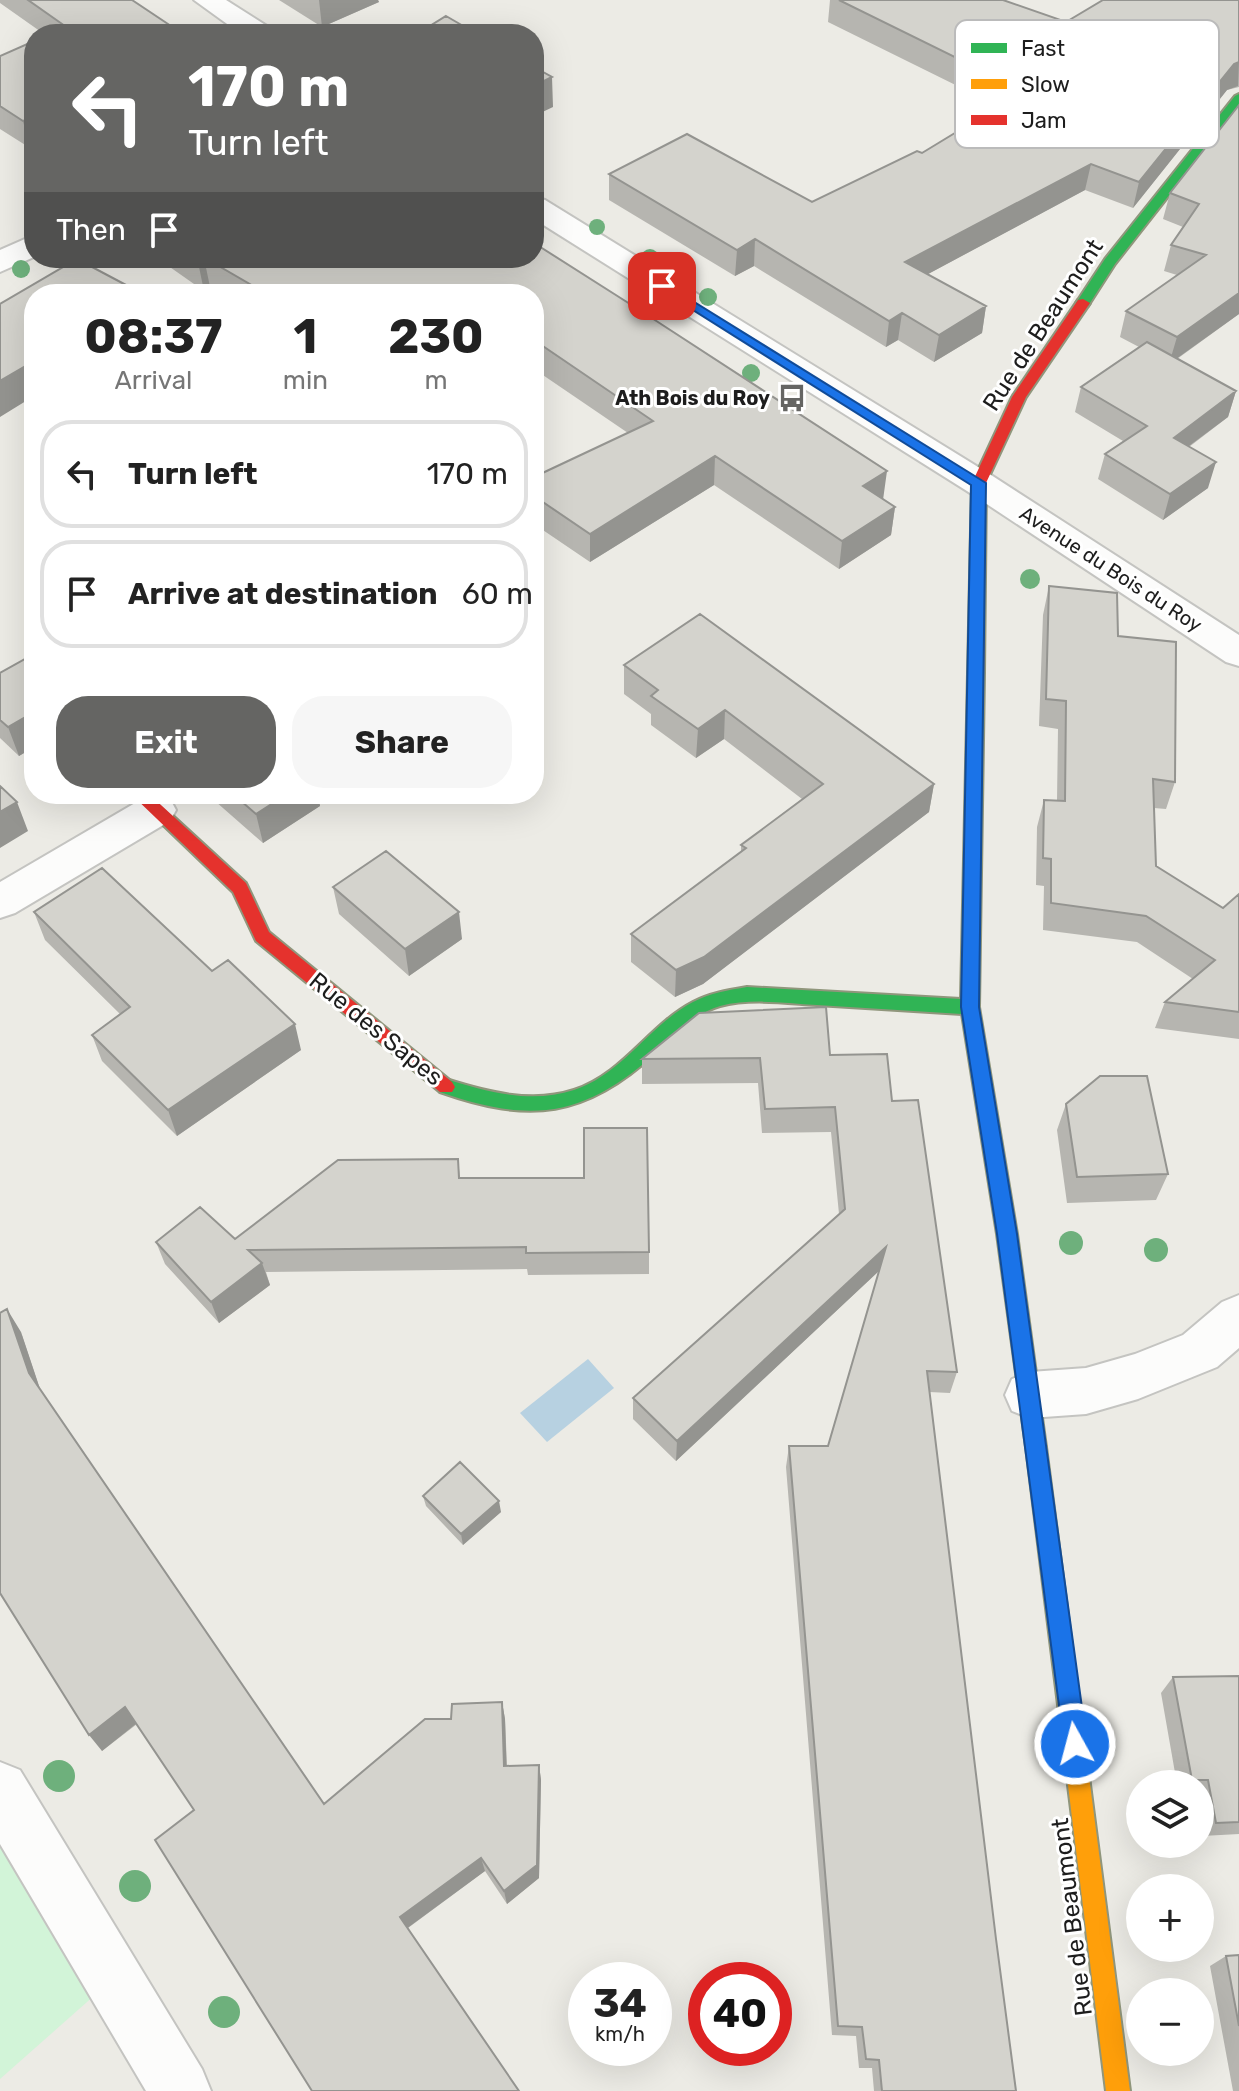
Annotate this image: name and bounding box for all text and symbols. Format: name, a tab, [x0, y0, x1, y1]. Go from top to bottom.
legend	[955, 20, 1219, 148]
text: Fast	[1021, 35, 1066, 62]
text: 170 m	[188, 54, 349, 120]
icon: left	[56, 56, 160, 160]
text: Slow	[1021, 71, 1070, 98]
text: Jam	[1021, 107, 1067, 134]
text: Turn left	[188, 121, 329, 164]
icon: arrive	[142, 208, 186, 252]
text: Then	[56, 212, 126, 248]
street label: Rue de Beaumont	[977, 234, 1109, 416]
pin	[628, 252, 696, 320]
icon: arrive	[640, 264, 684, 308]
text: 08:37	[84, 308, 223, 365]
text: 1	[293, 308, 317, 365]
text: 230	[388, 308, 484, 365]
text: Arrival	[114, 365, 192, 396]
text: min	[283, 365, 328, 396]
text: m	[424, 365, 448, 396]
bus stop icon: Ath Bois du Roy	[777, 383, 807, 413]
place label: Ath Bois du Roy	[615, 386, 770, 410]
icon: left	[60, 452, 104, 496]
text: Turn left	[128, 456, 258, 492]
text: 170 m	[427, 456, 508, 492]
street label: Avenue du Bois du Roy	[1015, 501, 1207, 637]
icon: arrive	[60, 572, 104, 616]
text: Arrive at destination	[128, 576, 438, 612]
text: 60 m	[462, 576, 533, 612]
button: Exit	[56, 696, 276, 788]
button: Share	[292, 696, 512, 788]
street label: Rue des Sapes	[304, 967, 448, 1091]
position arrow	[1033, 1702, 1117, 1786]
map controls	[1126, 1770, 1214, 2066]
button: layers	[1126, 1770, 1214, 1858]
street label: Rue de Beaumont	[1046, 1816, 1098, 2018]
button: +	[1126, 1874, 1214, 1962]
speed limit sign: 40	[688, 1962, 792, 2066]
button: −	[1126, 1978, 1214, 2066]
text: 34	[593, 1980, 647, 2027]
text: km/h	[595, 2022, 645, 2046]

